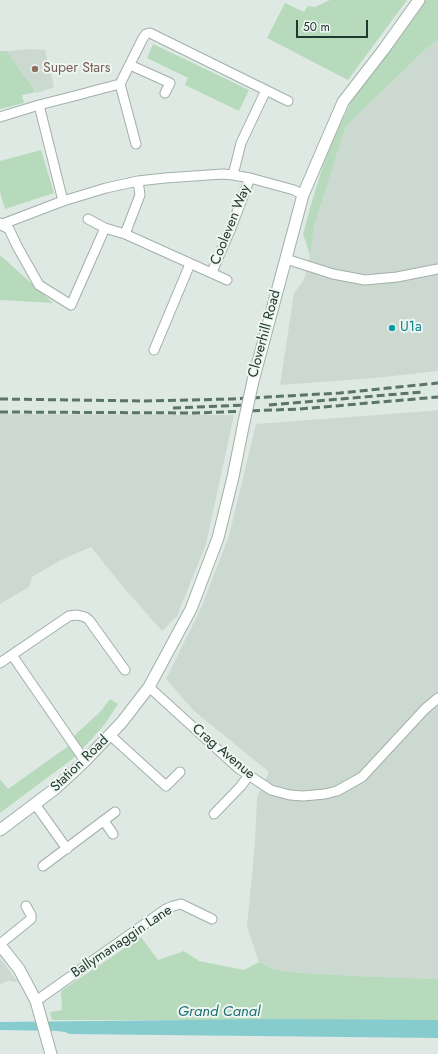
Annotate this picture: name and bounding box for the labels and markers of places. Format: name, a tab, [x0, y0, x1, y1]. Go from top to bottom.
place label: Super Stars	[43, 61, 110, 77]
marker: Super Stars	[30, 64, 40, 74]
place label: U1a	[400, 320, 422, 336]
marker: U1a	[387, 323, 397, 333]

